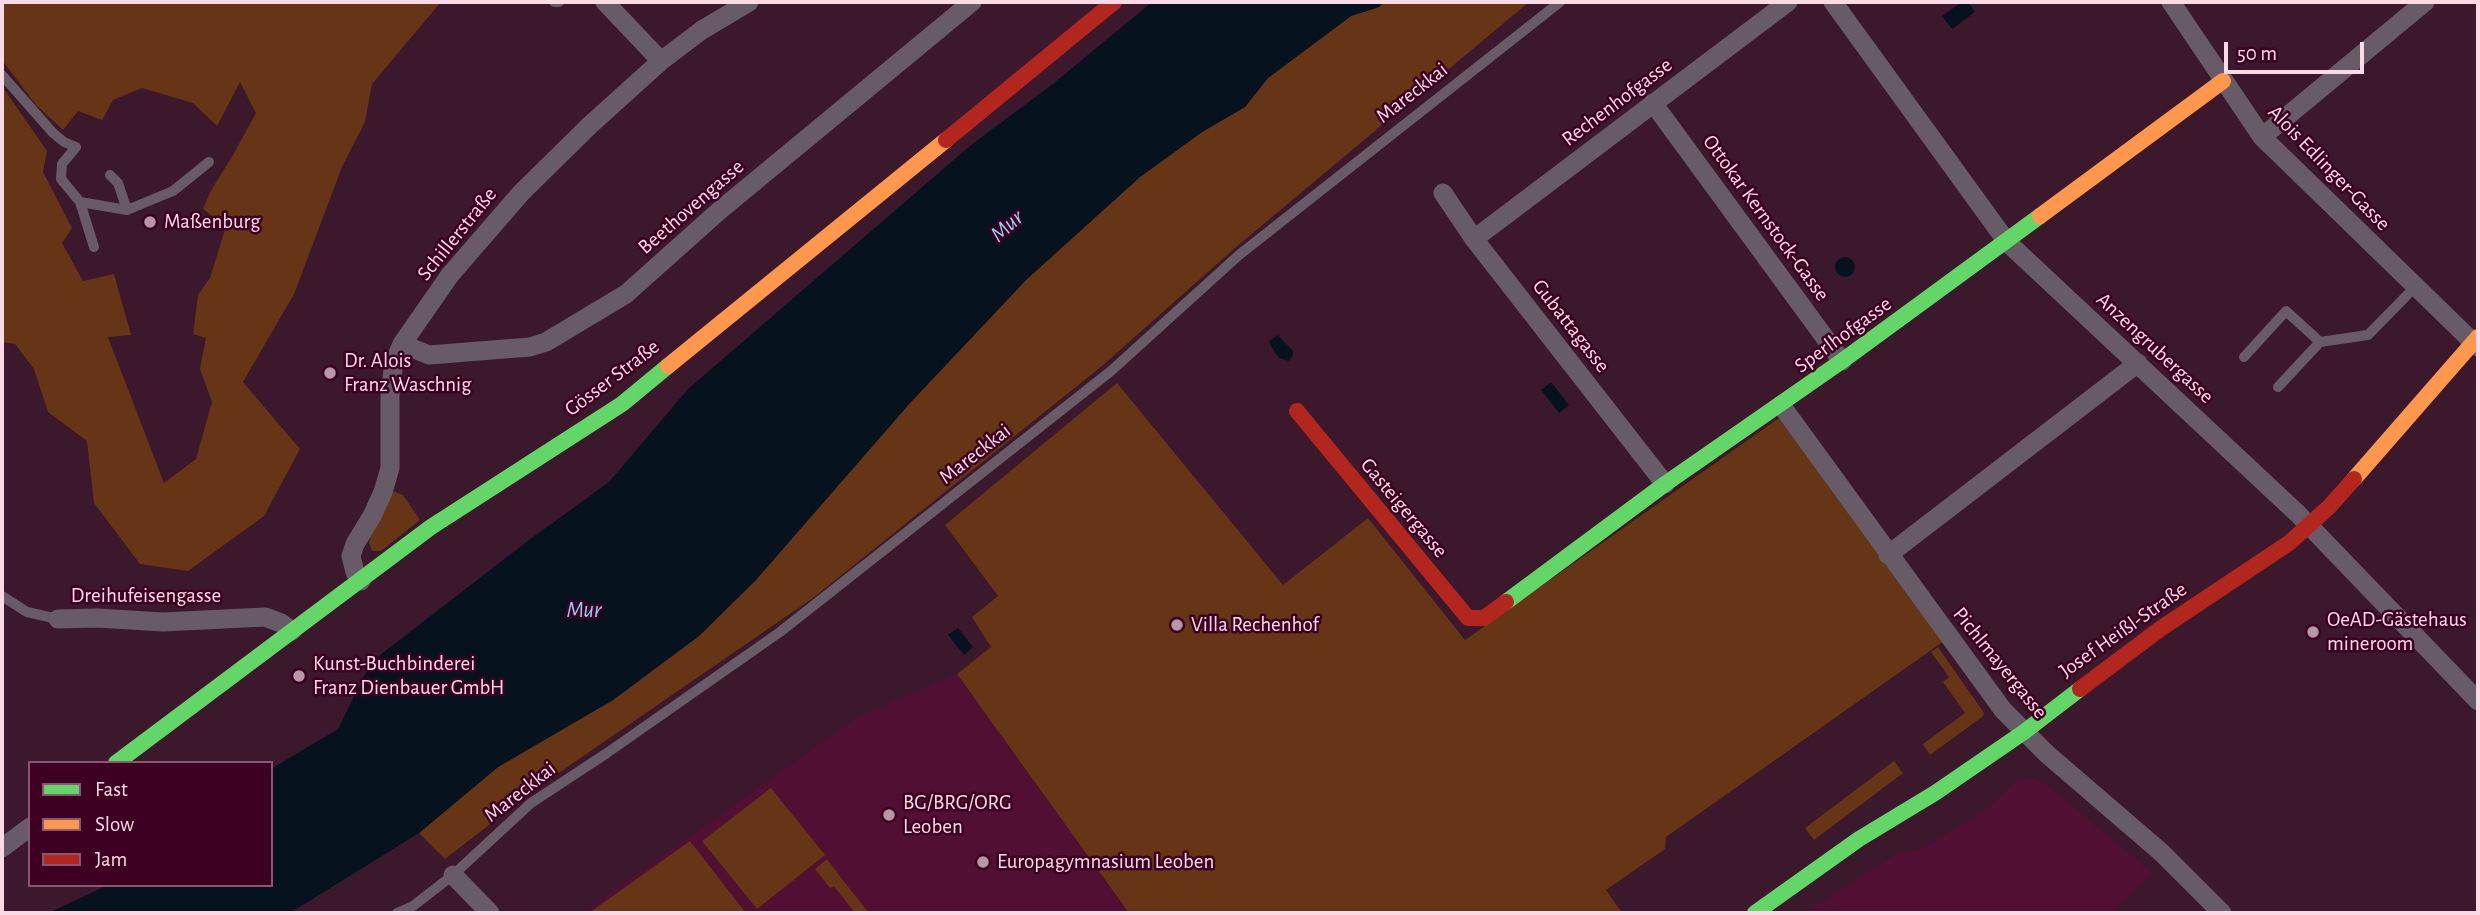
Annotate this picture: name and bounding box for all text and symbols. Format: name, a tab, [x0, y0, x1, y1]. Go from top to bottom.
scale bar	[2228, 28, 2368, 72]
text: 50 m	[2237, 43, 2277, 64]
street label: Rechenhofgasse	[1557, 52, 1677, 152]
street label: Mareckkai	[1371, 57, 1453, 129]
street label: Alois Edlinger-Gasse	[2263, 100, 2395, 236]
street label: Ottokar Kernstock-Gasse	[1697, 130, 1835, 306]
street label: Beethovengasse	[633, 154, 749, 260]
street label: Schillerstraße	[412, 182, 502, 286]
water label: Mur	[985, 204, 1029, 248]
place label: Maßenburg	[164, 209, 261, 235]
marker: Maßenburg	[142, 214, 158, 230]
street label: Gubattagasse	[1527, 274, 1615, 378]
street label: Anzengrubergasse	[2091, 287, 2219, 409]
street label: Sperlhofgasse	[1790, 291, 1896, 379]
street label: Gösser Straße	[560, 334, 664, 422]
place label: Dr. Alois Franz Waschnig	[344, 348, 471, 398]
marker: Dr. Alois Franz Waschnig	[322, 365, 338, 381]
street label: Mareckkai	[934, 418, 1016, 490]
street label: Gasteigergasse	[1355, 453, 1453, 563]
street label: Josef Heißl-Straße	[2054, 577, 2192, 683]
street label: Dreihufeisengasse	[71, 583, 221, 609]
water label: Mur	[566, 596, 602, 624]
street label: Pichlmayergasse	[1947, 602, 2053, 724]
place label: OeAD-Gästehaus mineroom	[2327, 607, 2467, 657]
place label: Villa Rechenhof	[1191, 612, 1319, 638]
marker: Villa Rechenhof	[1169, 617, 1185, 633]
marker: OeAD-Gästehaus mineroom	[2305, 624, 2321, 640]
place label: Kunst-Buchbinderei Franz Dienbauer GmbH	[313, 651, 504, 701]
marker: Kunst-Buchbinderei Franz Dienbauer GmbH	[291, 668, 307, 684]
street label: Mareckkai	[479, 756, 561, 828]
legend	[28, 761, 273, 887]
text: Fast	[95, 779, 128, 800]
place label: BG/BRG/ORG Leoben	[903, 790, 1012, 840]
marker: BG/BRG/ORG Leoben	[881, 807, 897, 823]
text: Slow	[95, 814, 134, 835]
text: Jam	[95, 849, 127, 870]
place label: Europagymnasium Leoben	[997, 849, 1214, 875]
marker: Europagymnasium Leoben	[975, 854, 991, 870]

